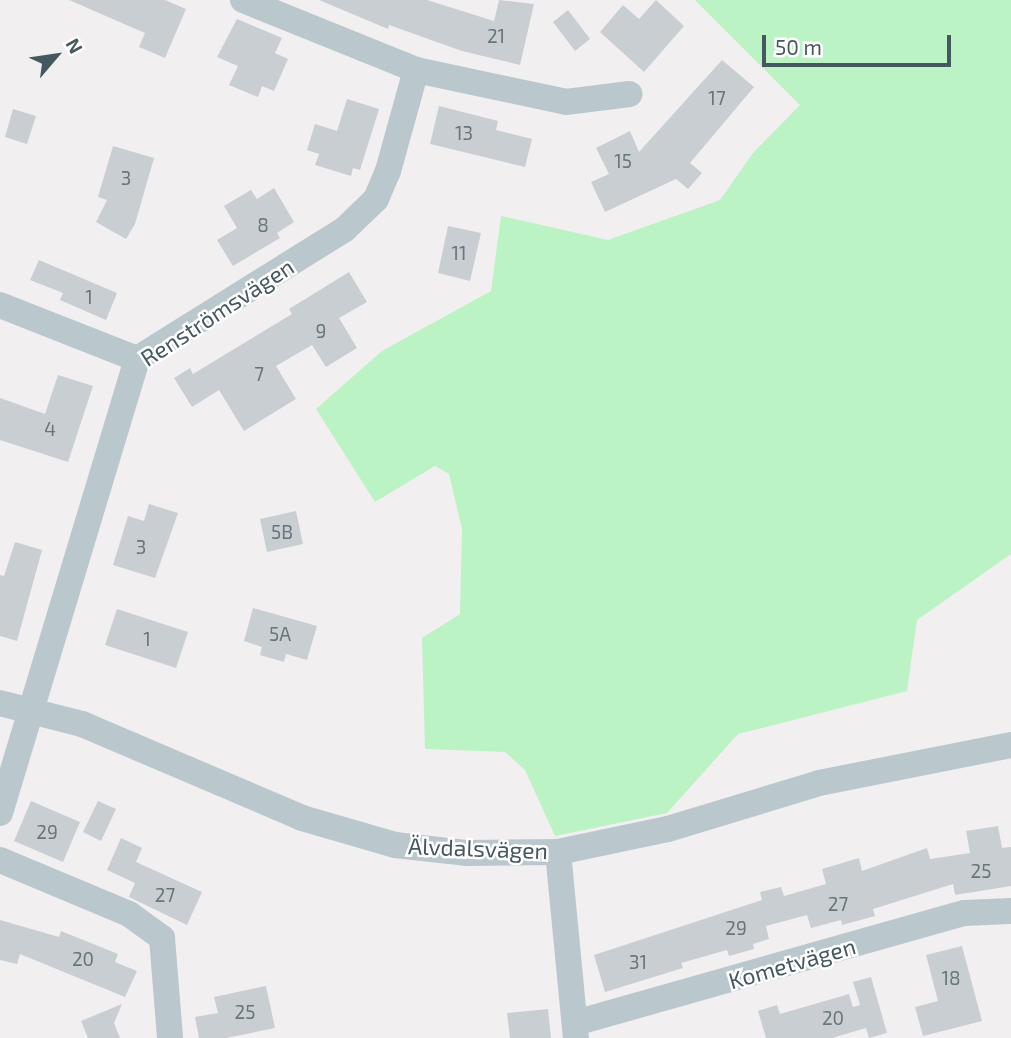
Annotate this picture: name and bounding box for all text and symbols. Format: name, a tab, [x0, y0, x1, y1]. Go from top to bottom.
north arrow	[21, 21, 91, 91]
scale bar	[766, 21, 955, 65]
house number: 21	[487, 25, 505, 47]
text: N	[61, 34, 88, 57]
text: 50 m	[775, 34, 822, 59]
house number: 17	[708, 87, 726, 109]
house number: 13	[455, 122, 473, 144]
house number: 15	[614, 150, 632, 172]
house number: 3	[121, 167, 131, 189]
house number: 8	[257, 214, 269, 236]
house number: 11	[451, 242, 467, 264]
street label: Renströmsvägen	[135, 252, 299, 372]
house number: 1	[85, 286, 93, 308]
house number: 9	[316, 320, 326, 342]
house number: 7	[254, 363, 264, 385]
house number: 4	[44, 418, 56, 440]
house number: 5B	[271, 521, 293, 543]
house number: 3	[136, 536, 146, 558]
house number: 5A	[269, 623, 291, 645]
house number: 1	[143, 628, 151, 650]
house number: 29	[36, 821, 58, 843]
street label: Älvdalsvägen	[408, 832, 548, 864]
house number: 25	[971, 860, 991, 882]
house number: 27	[155, 884, 175, 906]
house number: 27	[828, 893, 848, 915]
house number: 29	[725, 917, 747, 939]
street label: Kometvägen	[725, 932, 859, 994]
house number: 20	[72, 948, 94, 970]
house number: 31	[629, 951, 647, 973]
house number: 18	[941, 967, 961, 989]
house number: 25	[235, 1001, 255, 1023]
house number: 20	[822, 1007, 844, 1029]

